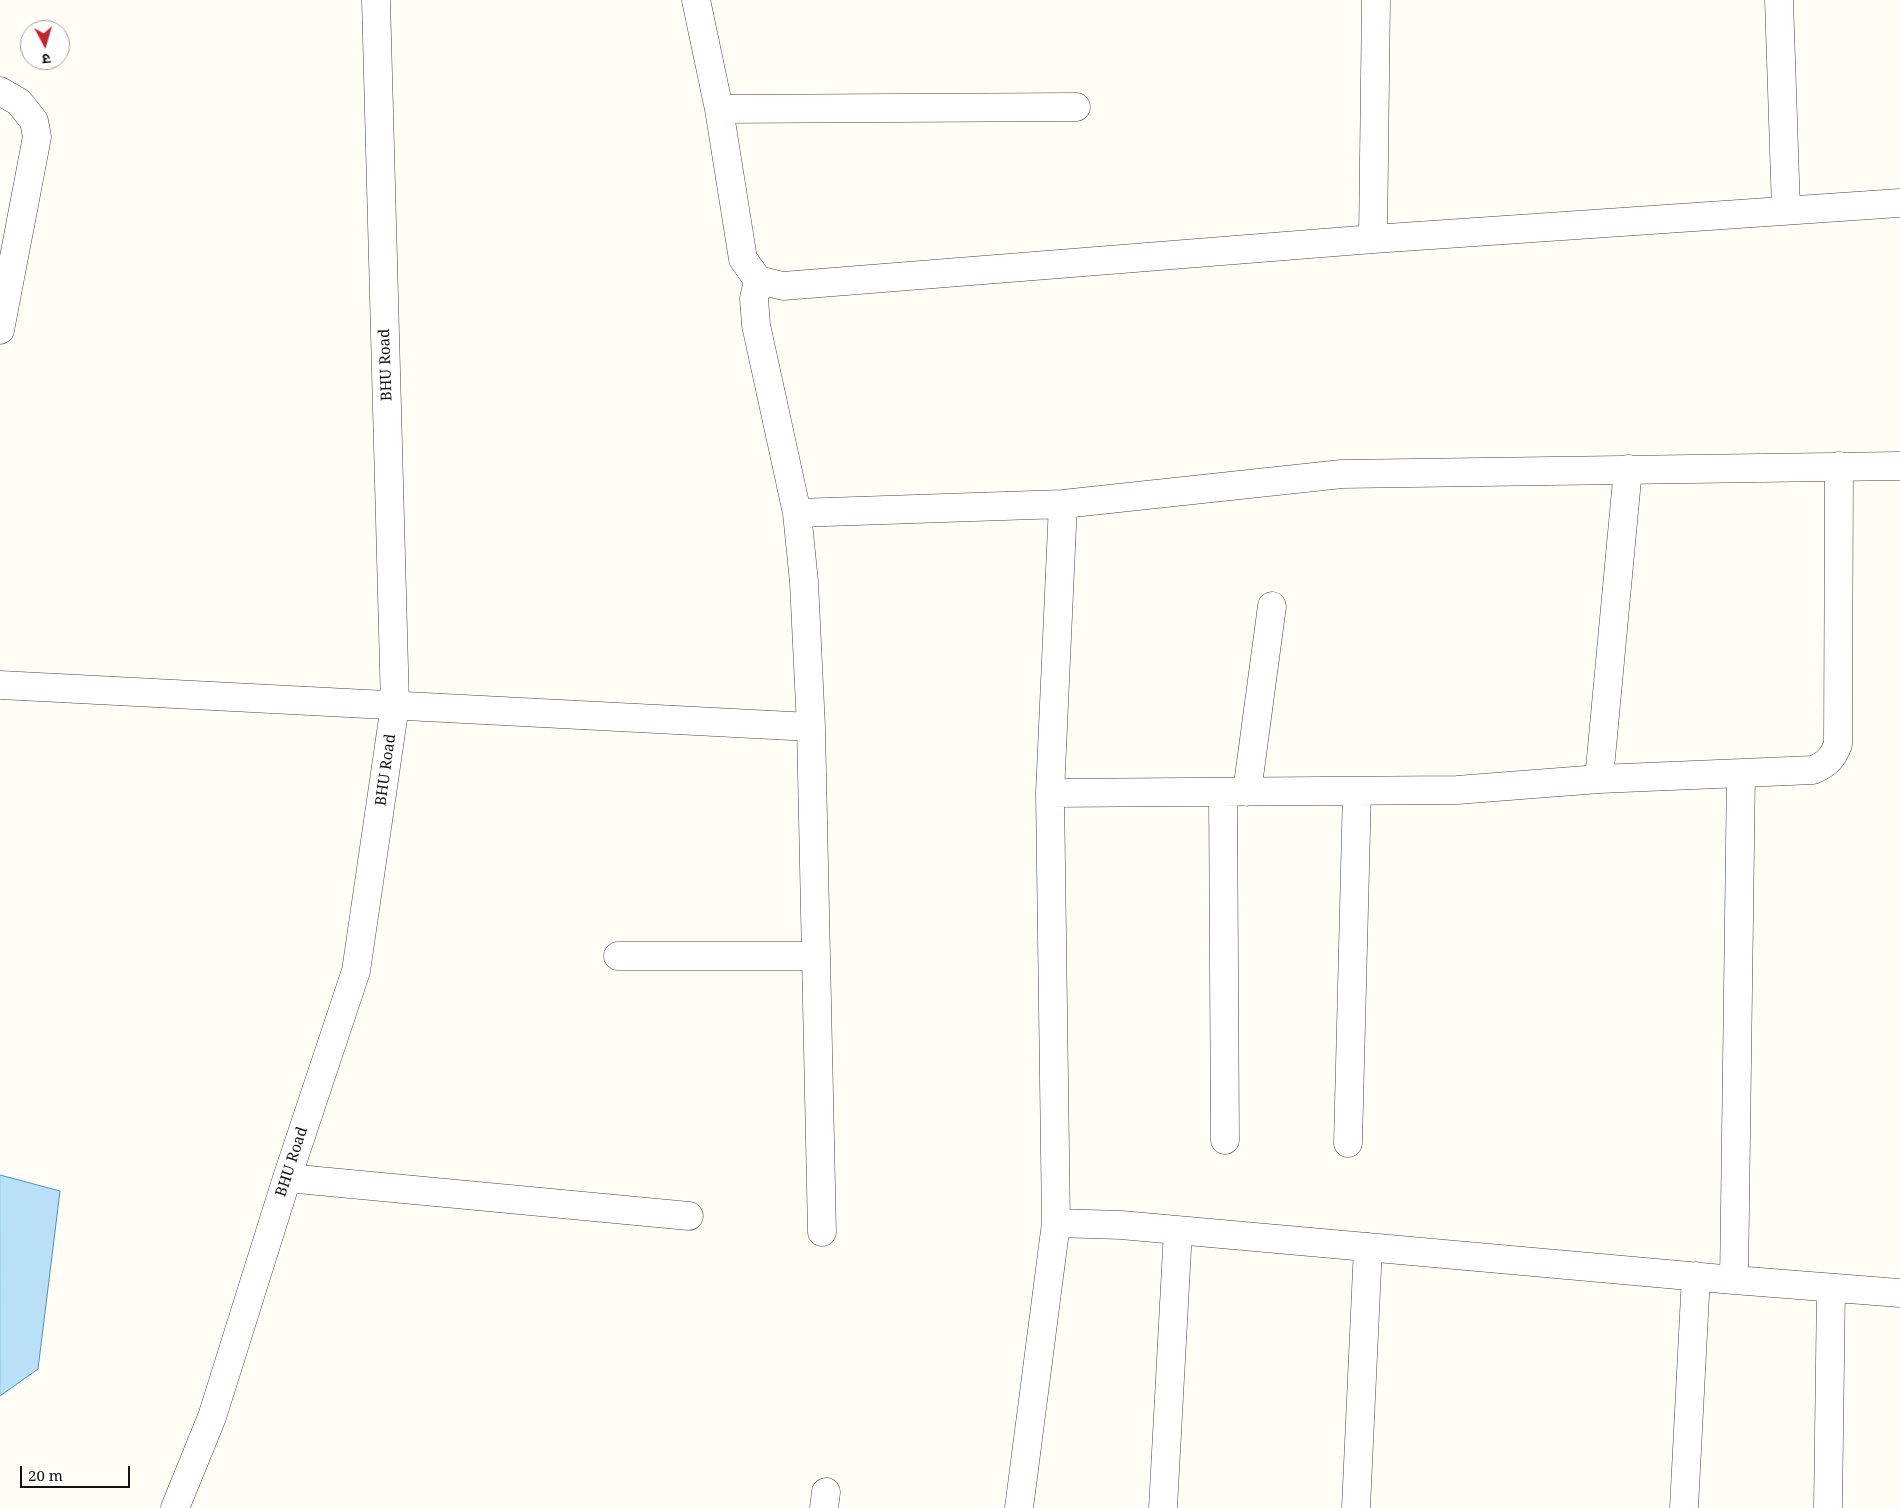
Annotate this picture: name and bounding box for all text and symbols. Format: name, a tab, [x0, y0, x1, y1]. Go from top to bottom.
north arrow	[20, 20, 70, 70]
text: उ	[41, 50, 52, 69]
street label: BHU Road	[376, 328, 396, 402]
street label: BHU Road	[372, 733, 400, 807]
street label: BHU Road	[272, 1125, 312, 1199]
scale bar	[22, 1456, 132, 1488]
text: 20 m	[28, 1465, 63, 1485]

